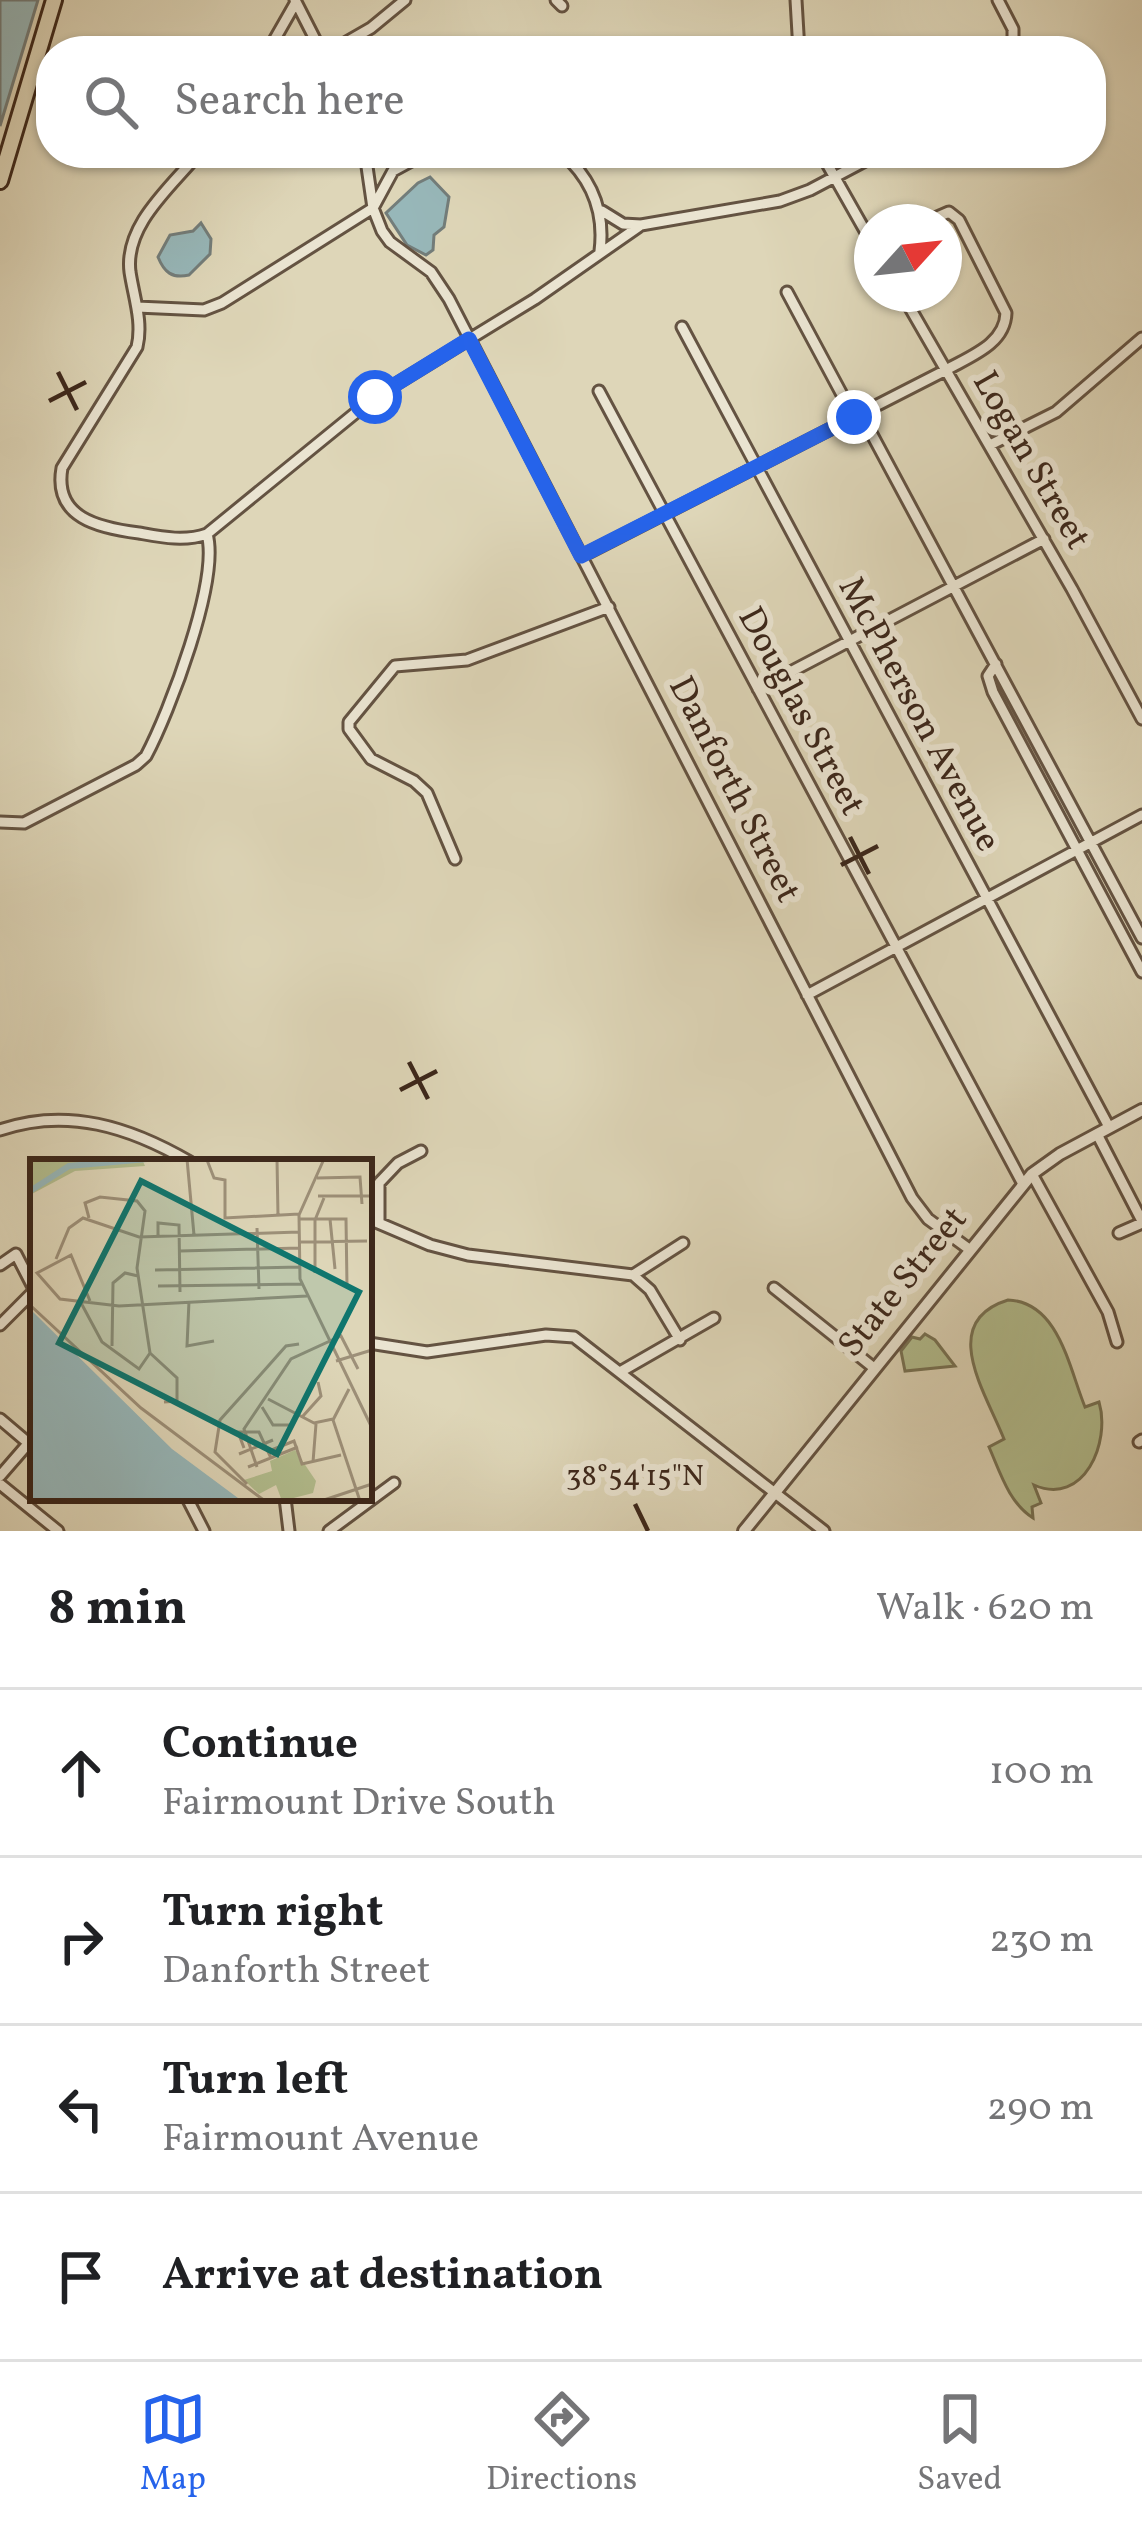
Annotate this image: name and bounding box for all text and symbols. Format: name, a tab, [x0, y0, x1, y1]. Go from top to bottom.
search box	[36, 36, 1106, 168]
icon: search	[78, 69, 144, 135]
text: Search here	[174, 71, 405, 134]
north arrow	[854, 204, 962, 312]
street label: Logan Street	[959, 362, 1101, 560]
route start	[348, 370, 402, 424]
route end	[827, 390, 881, 444]
street label: McPherson Avenue	[824, 569, 1012, 861]
street label: Douglas Street	[724, 599, 876, 825]
street label: Danforth Street	[654, 668, 812, 912]
inset map	[30, 1159, 372, 1501]
street label: State Street	[828, 1197, 980, 1369]
text: 38°54'15"N	[566, 1456, 704, 1498]
text: 8 min	[48, 1574, 187, 1645]
text: Walk · 620 m	[876, 1582, 1094, 1636]
text: Continue	[162, 1714, 358, 1777]
icon: ahead	[48, 1740, 114, 1806]
text: 100 m	[989, 1746, 1094, 1800]
text: Fairmount Drive South	[162, 1777, 556, 1831]
text: Turn right	[162, 1882, 383, 1945]
icon: right	[48, 1908, 114, 1974]
text: 230 m	[989, 1914, 1094, 1968]
text: Danforth Street	[162, 1945, 431, 1999]
text: Turn left	[162, 2050, 348, 2113]
icon: left	[48, 2076, 114, 2142]
text: 290 m	[987, 2082, 1094, 2136]
text: Fairmount Avenue	[162, 2113, 479, 2167]
icon: arrive	[48, 2244, 114, 2310]
text: Arrive at destination	[162, 2245, 603, 2308]
tab: Map	[140, 2386, 206, 2504]
tab: Directions	[486, 2386, 637, 2504]
tab: Saved	[917, 2386, 1002, 2504]

